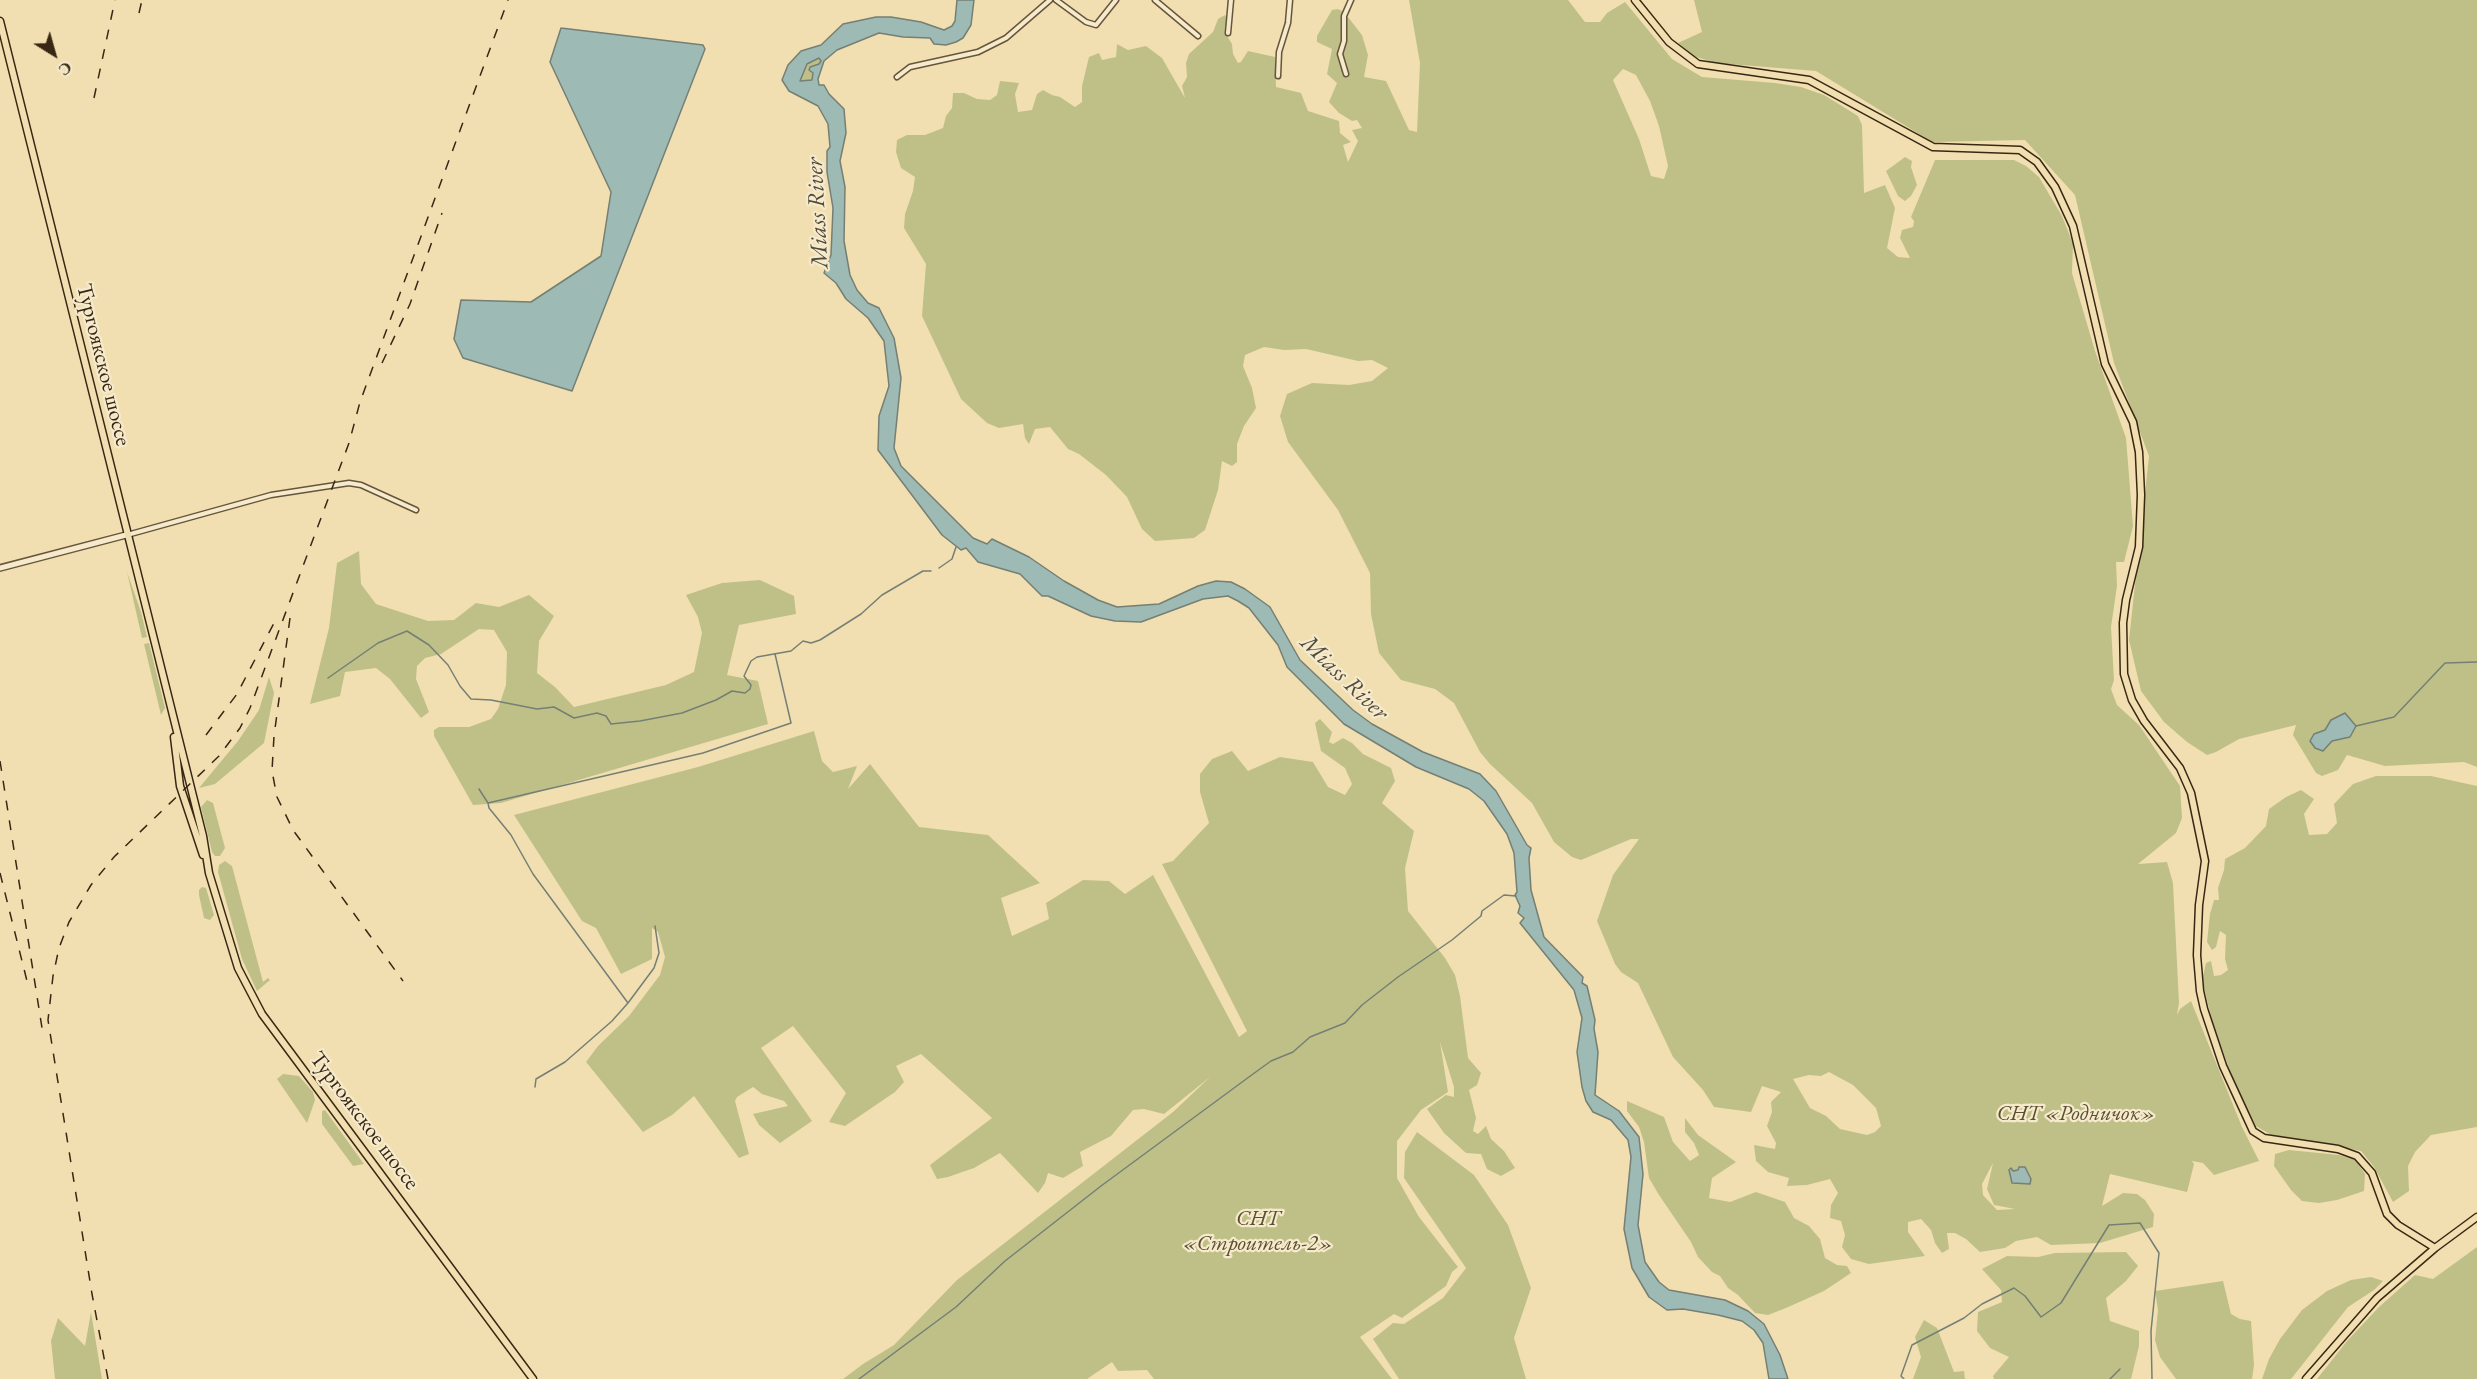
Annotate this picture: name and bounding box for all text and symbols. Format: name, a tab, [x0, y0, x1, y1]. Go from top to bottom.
north arrow	[24, 24, 84, 84]
text: С	[54, 57, 76, 81]
water label: Miass River	[801, 157, 835, 269]
street label: Тургоякское шоссе	[70, 281, 136, 449]
water label: Miass River	[1294, 629, 1394, 727]
street label: Тургоякское шоссе	[303, 1047, 425, 1195]
park label: СНТ «Родничок»	[1997, 1101, 2155, 1127]
park label: СНТ «Строитель-2»	[1183, 1206, 1333, 1258]

